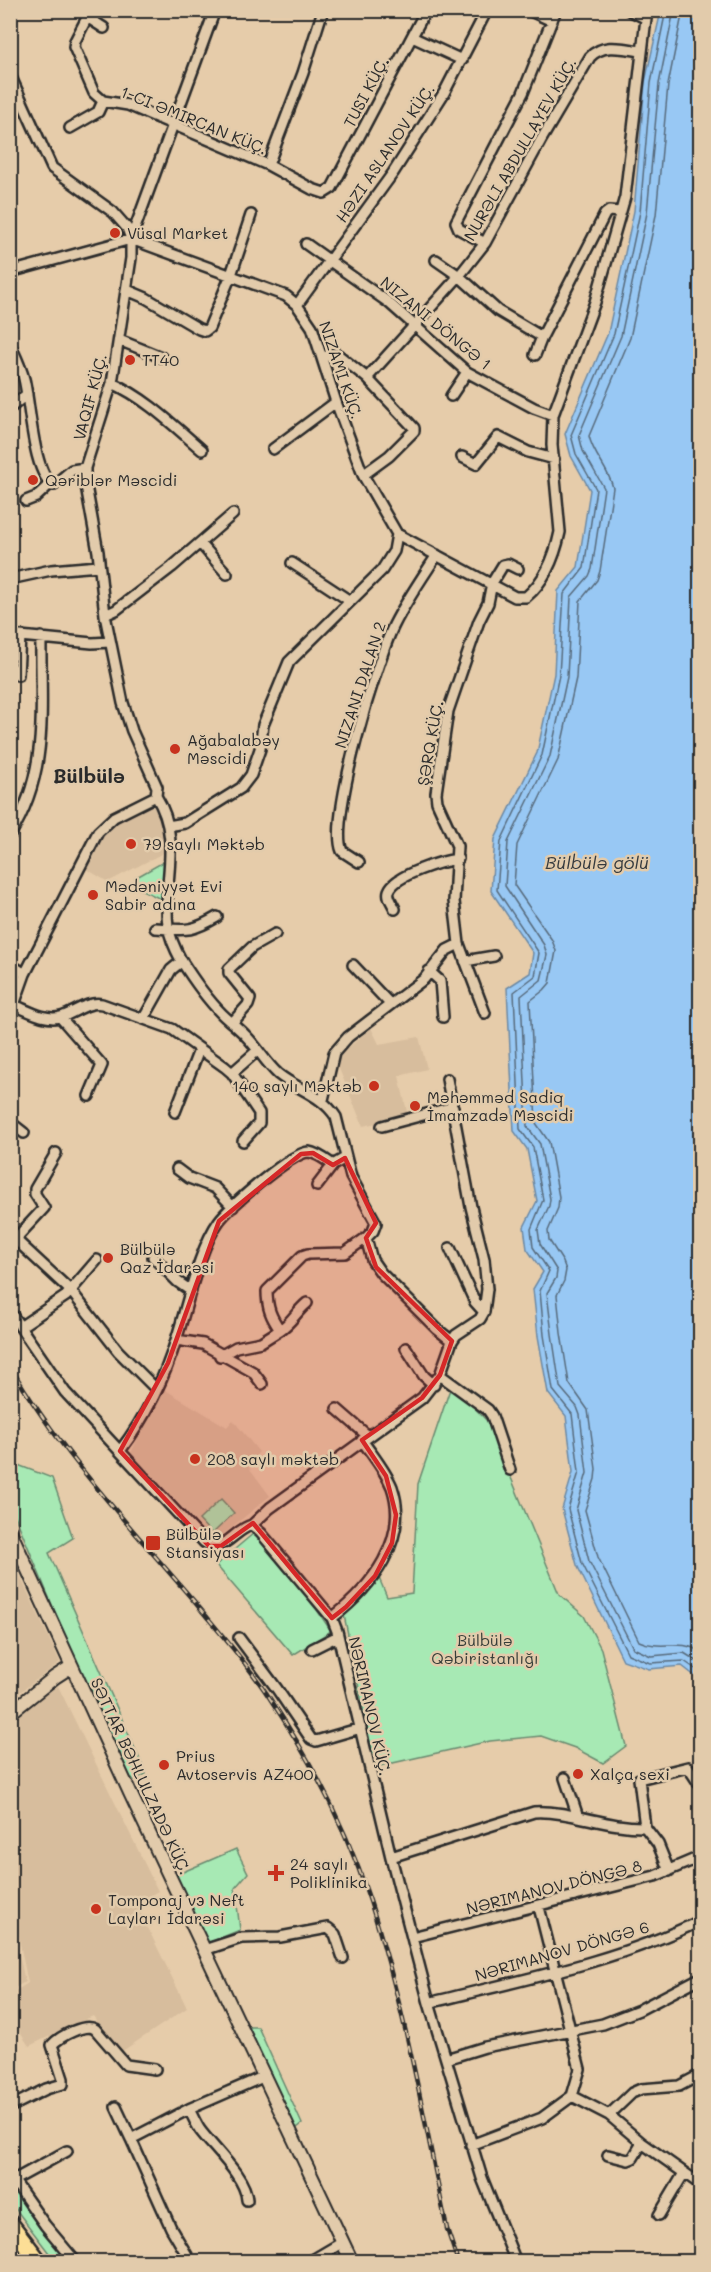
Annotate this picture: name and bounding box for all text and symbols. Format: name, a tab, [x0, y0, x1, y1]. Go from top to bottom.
street label: TUSI KÜÇ.	[338, 53, 393, 131]
street label: NURƏLI ABDULLAYEV KÜÇ.	[458, 53, 581, 244]
street label: HƏZI ASLANOV KÜÇ.	[330, 79, 439, 226]
street label: 1-CI ƏMIRCAN KÜÇ.	[118, 81, 271, 159]
place label: Vüsal Market	[127, 222, 228, 243]
marker: Vüsal Market	[108, 226, 122, 240]
street label: NIZANI DÖNGƏ 1	[377, 271, 496, 374]
street label: NIZAMI KÜÇ.	[315, 318, 368, 422]
place label: TT40	[142, 349, 179, 370]
street label: VAQIF KÜÇ.	[68, 351, 111, 443]
marker: TT40	[123, 353, 137, 367]
place label: Qəriblər Məscidi	[45, 469, 177, 490]
marker: Qəriblər Məscidi	[26, 473, 40, 487]
street label: NIZANI DALAN 2	[329, 619, 390, 751]
street label: ŞƏRQ KÜÇ.	[412, 699, 447, 787]
place label: Ağabalabəy Məscidi	[187, 729, 280, 768]
marker: Ağabalabəy Məscidi	[168, 742, 182, 756]
district label: Bülbülə	[53, 762, 125, 788]
place label: 79 saylı Məktəb	[143, 833, 265, 854]
marker: 79 saylı Məktəb	[124, 837, 138, 851]
water label: Bülbülə gölü	[545, 850, 649, 874]
place label: Mədəniyyət Evi Sabir adına	[105, 875, 223, 914]
marker: Mədəniyyət Evi Sabir adına	[86, 888, 100, 902]
place label: 140 saylı Məktəb	[232, 1075, 362, 1096]
marker: 140 saylı Məktəb	[367, 1079, 381, 1093]
place label: Məhəmməd Sadiq İmamzadə Məscidi	[427, 1086, 573, 1125]
marker: Məhəmməd Sadiq İmamzadə Məscidi	[408, 1099, 422, 1113]
place label: Bülbülə Qaz İdarəsi	[120, 1238, 214, 1277]
marker: Bülbülə Qaz İdarəsi	[101, 1251, 115, 1265]
place label: 208 saylı məktəb	[207, 1448, 339, 1469]
marker: 208 saylı məktəb	[188, 1452, 202, 1466]
place label: Bülbülə Stansiyası	[166, 1523, 245, 1562]
marker: Bülbülə Stansiyası	[144, 1534, 162, 1552]
park label: Bülbülə Qəbiristanlığı	[431, 1629, 539, 1668]
street label: NƏRIMANOV KÜÇ.	[344, 1634, 397, 1777]
street label: SƏTTAR BƏHLULZADƏ KÜÇ.	[87, 1674, 196, 1878]
place label: Prius Avtoservis AZ400	[176, 1745, 314, 1784]
marker: Prius Avtoservis AZ400	[157, 1758, 171, 1772]
place label: Xalça sexi	[590, 1763, 670, 1784]
marker: Xalça sexi	[571, 1767, 585, 1781]
place label: 24 saylı Poliklinika	[290, 1853, 368, 1892]
street label: NƏRIMANOV DÖNGƏ 8	[464, 1854, 644, 1919]
marker: 24 saylı Poliklinika	[267, 1864, 285, 1882]
place label: Tomponaj vэ Neft Layları İdarəsi	[108, 1889, 245, 1928]
marker: Tomponaj vэ Neft Layları İdarəsi	[89, 1902, 103, 1916]
street label: NƏRIMANOV DÖNGƏ 6	[472, 1916, 651, 1985]

